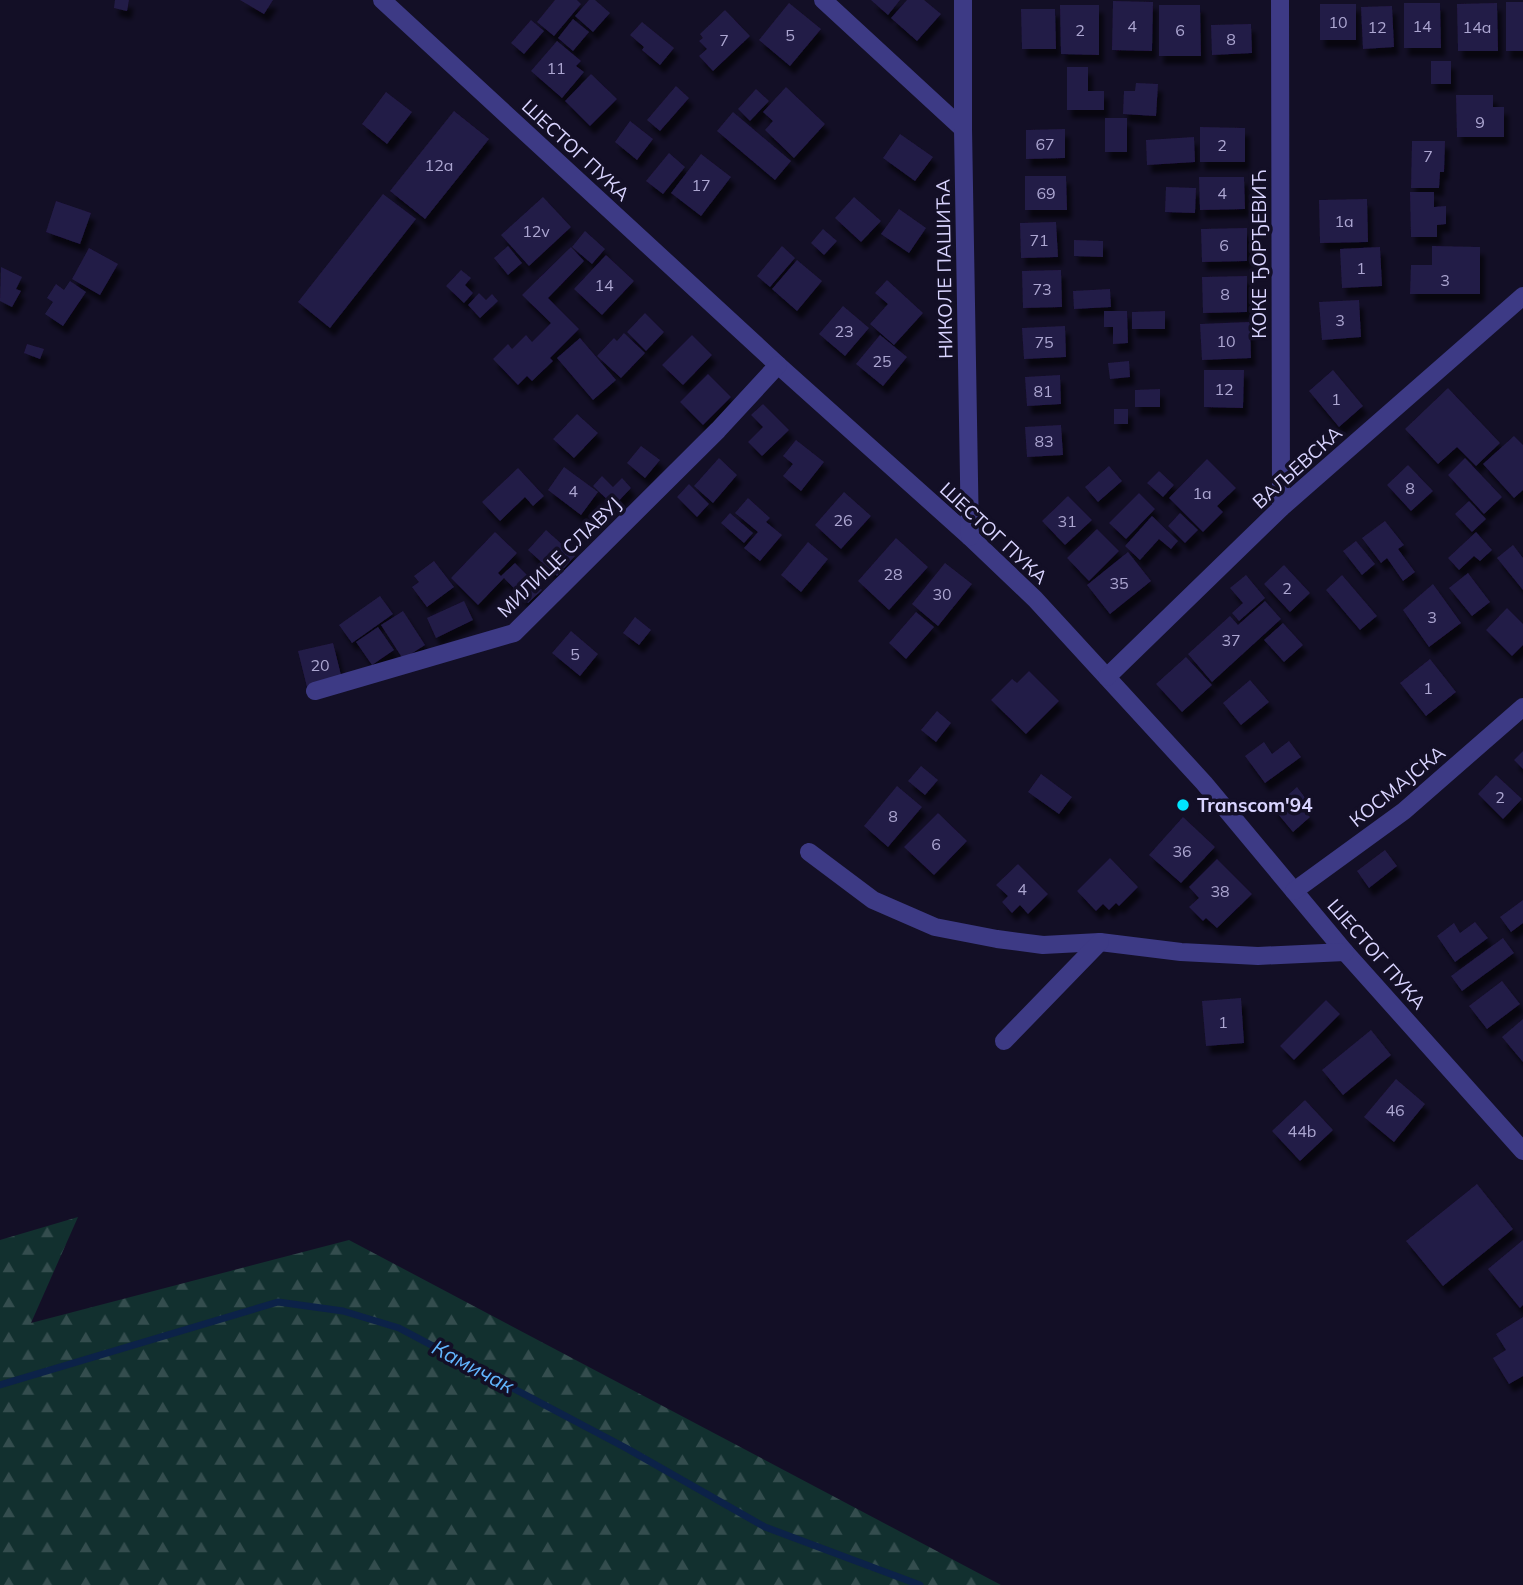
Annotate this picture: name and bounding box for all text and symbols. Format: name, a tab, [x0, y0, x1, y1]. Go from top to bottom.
house number: 10	[1328, 12, 1348, 32]
house number: 4	[1127, 16, 1137, 36]
house number: 14	[1412, 16, 1432, 36]
house number: 12	[1367, 17, 1387, 37]
house number: 14a	[1463, 17, 1491, 37]
house number: 2	[1075, 20, 1085, 40]
house number: 6	[1175, 20, 1185, 40]
house number: 5	[785, 25, 795, 45]
house number: 8	[1226, 29, 1236, 49]
house number: 7	[719, 30, 729, 50]
house number: 11	[546, 58, 566, 78]
street label: ШЕСТОГ ПУКА	[517, 94, 635, 206]
house number: 9	[1475, 112, 1485, 132]
house number: 67	[1035, 134, 1055, 154]
house number: 2	[1217, 135, 1227, 155]
house number: 7	[1423, 146, 1433, 166]
house number: 12a	[425, 155, 453, 175]
street label: КОКЕ ЂОРЂЕВИЋ	[1247, 169, 1271, 339]
house number: 17	[691, 175, 711, 195]
street label: НИКОЛЕ ПАШИЋА	[930, 179, 958, 359]
house number: 69	[1036, 183, 1056, 203]
house number: 4	[1217, 183, 1227, 203]
house number: 1a	[1334, 211, 1354, 231]
house number: 12v	[522, 221, 550, 241]
house number: 71	[1029, 230, 1049, 250]
house number: 6	[1219, 235, 1229, 255]
house number: 1	[1356, 258, 1366, 278]
house number: 3	[1440, 270, 1450, 290]
house number: 14	[594, 275, 614, 295]
house number: 73	[1032, 279, 1052, 299]
house number: 8	[1220, 284, 1230, 304]
house number: 3	[1335, 310, 1345, 330]
house number: 23	[834, 321, 854, 341]
house number: 10	[1216, 331, 1236, 351]
house number: 75	[1034, 332, 1054, 352]
house number: 25	[872, 351, 892, 371]
house number: 12	[1214, 379, 1234, 399]
house number: 81	[1033, 381, 1053, 401]
house number: 1	[1331, 389, 1341, 409]
street label: ВАЉЕВСКА	[1247, 421, 1347, 513]
house number: 83	[1034, 431, 1054, 451]
street label: ШЕСТОГ ПУКА	[935, 477, 1053, 589]
house number: 8	[1405, 478, 1415, 498]
house number: 4	[568, 481, 578, 501]
house number: 1a	[1192, 483, 1212, 503]
street label: МИЛИЦЕ СЛАВУЈ	[492, 492, 626, 622]
house number: 26	[833, 510, 853, 530]
house number: 31	[1057, 511, 1077, 531]
house number: 28	[883, 564, 903, 584]
house number: 35	[1109, 573, 1129, 593]
house number: 2	[1282, 578, 1292, 598]
house number: 30	[932, 584, 952, 604]
house number: 3	[1427, 607, 1437, 627]
house number: 37	[1221, 630, 1241, 650]
house number: 5	[570, 644, 580, 664]
house number: 20	[310, 655, 330, 675]
house number: 1	[1423, 678, 1433, 698]
street label: КОСМАЈСКА	[1344, 740, 1450, 832]
house number: 2	[1495, 787, 1505, 807]
place label: Transcom'94	[1197, 793, 1313, 817]
marker: Transcom'94	[1175, 797, 1191, 813]
house number: 8	[888, 806, 898, 826]
house number: 6	[931, 834, 941, 854]
house number: 36	[1172, 841, 1192, 861]
house number: 4	[1017, 879, 1027, 899]
house number: 38	[1210, 881, 1230, 901]
street label: ШЕСТОГ ПУКА	[1322, 894, 1432, 1014]
house number: 1	[1218, 1012, 1228, 1032]
house number: 46	[1385, 1100, 1405, 1120]
house number: 44b	[1288, 1121, 1316, 1141]
water label: Камичак	[428, 1334, 520, 1399]

